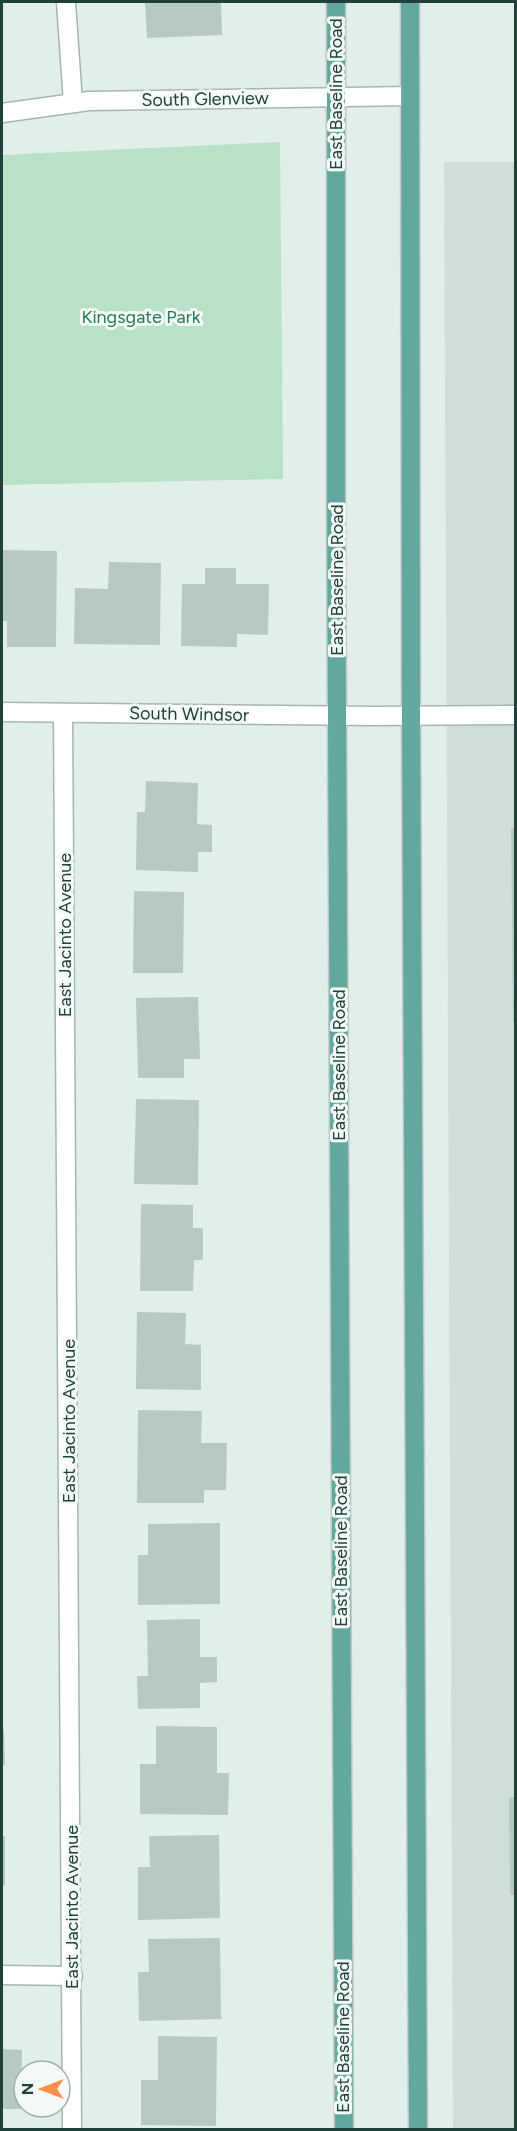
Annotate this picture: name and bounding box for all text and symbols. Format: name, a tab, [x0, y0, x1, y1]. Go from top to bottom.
street label: East Baseline Road	[325, 18, 347, 170]
street label: South Glenview	[141, 87, 269, 111]
park label: Kingsgate Park	[81, 306, 201, 328]
street label: East Baseline Road	[326, 504, 348, 656]
street label: South Windsor	[129, 702, 249, 726]
street label: East Jacinto Avenue	[54, 853, 76, 1017]
street label: East Baseline Road	[328, 989, 350, 1141]
street label: East Jacinto Avenue	[58, 1339, 80, 1503]
street label: East Baseline Road	[330, 1475, 352, 1627]
street label: East Jacinto Avenue	[61, 1825, 83, 1989]
street label: East Baseline Road	[332, 1961, 354, 2113]
north arrow	[12, 2059, 72, 2119]
text: N	[18, 2083, 37, 2095]

